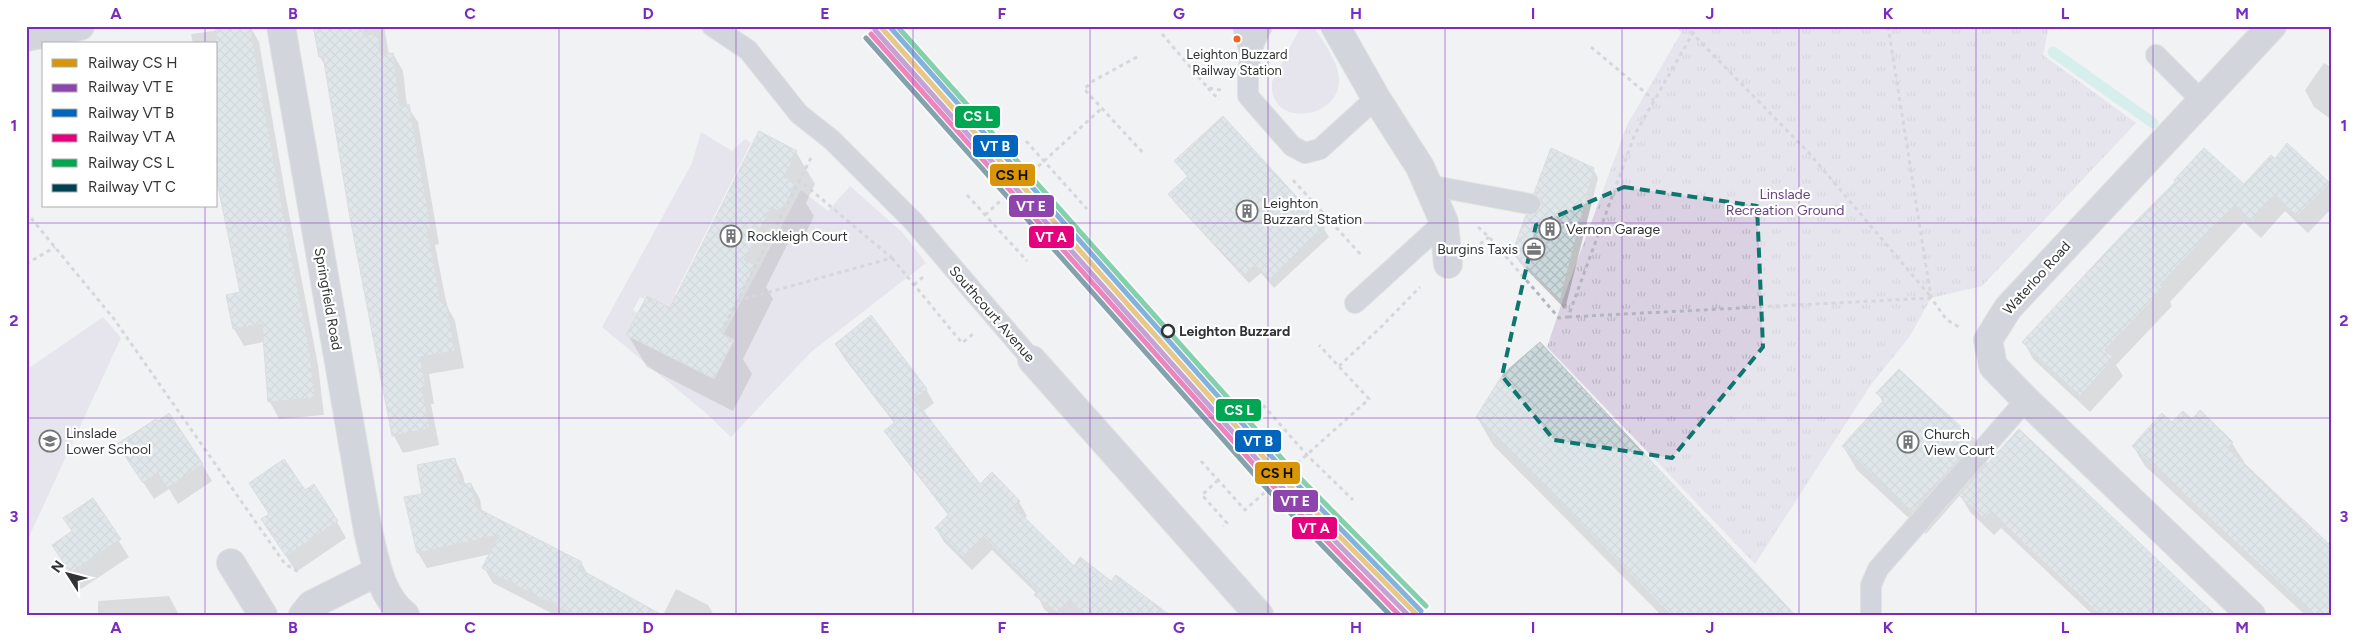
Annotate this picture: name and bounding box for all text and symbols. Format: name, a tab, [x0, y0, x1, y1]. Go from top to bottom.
text: A	[110, 4, 122, 23]
text: B	[288, 4, 298, 23]
text: C	[464, 4, 476, 23]
text: D	[642, 4, 654, 23]
text: E	[820, 4, 830, 23]
text: F	[998, 4, 1007, 23]
text: G	[1173, 4, 1185, 23]
text: H	[1350, 4, 1362, 23]
text: I	[1531, 4, 1535, 23]
text: J	[1706, 4, 1714, 23]
text: K	[1883, 4, 1894, 23]
text: L	[2061, 4, 2070, 23]
text: M	[2235, 4, 2249, 23]
marker: Leighton Buzzard Railway Station	[1232, 34, 1242, 44]
legend	[42, 42, 218, 208]
place label: Leighton Buzzard Railway Station	[1186, 47, 1288, 78]
text: Railway CS H	[88, 54, 178, 72]
text: Railway VT E	[88, 78, 174, 96]
text: Railway VT B	[88, 104, 174, 122]
line badge: CS L	[954, 105, 1001, 129]
text: CS L	[963, 108, 993, 125]
text: 1	[11, 116, 17, 135]
text: 1	[2341, 116, 2347, 135]
text: Railway VT A	[88, 128, 175, 146]
line badge: VT B	[972, 134, 1019, 158]
text: VT B	[980, 138, 1011, 155]
text: Railway CS L	[88, 154, 174, 172]
line badge: CS H	[989, 163, 1036, 187]
text: CS H	[996, 167, 1028, 184]
text: Railway VT C	[88, 178, 176, 196]
park label: Linslade Recreation Ground	[1726, 186, 1844, 219]
line badge: VT E	[1008, 194, 1055, 218]
place label: Leighton Buzzard Station	[1263, 195, 1362, 228]
text: VT E	[1016, 198, 1046, 215]
building icon: Leighton Buzzard Station	[1235, 199, 1259, 223]
building icon: Vernon Garage	[1538, 217, 1562, 241]
place label: Vernon Garage	[1566, 221, 1661, 238]
building icon: Rockleigh Court	[719, 224, 743, 248]
line badge: VT A	[1028, 225, 1075, 249]
place label: Rockleigh Court	[747, 228, 848, 245]
text: VT A	[1035, 229, 1067, 246]
office icon: Burgins Taxis	[1522, 237, 1546, 261]
street label: Waterloo Road	[2000, 238, 2074, 318]
place label: Burgins Taxis	[1437, 241, 1518, 258]
street label: Springfield Road	[311, 246, 345, 352]
street label: Southcourt Avenue	[946, 262, 1039, 366]
text: 2	[9, 311, 19, 330]
text: 2	[2339, 311, 2349, 330]
place label: Leighton Buzzard	[1179, 323, 1290, 340]
marker: Leighton Buzzard	[1161, 324, 1175, 338]
line badge: CS L	[1215, 398, 1262, 422]
text: CS L	[1224, 402, 1254, 419]
place label: Linslade Lower School	[66, 425, 151, 458]
place label: Church View Court	[1924, 426, 1995, 459]
school or university icon: Linslade Lower School	[38, 429, 62, 453]
line badge: VT B	[1234, 429, 1282, 453]
building icon: Church View Court	[1896, 430, 1920, 454]
text: VT B	[1243, 433, 1274, 450]
line badge: CS H	[1254, 461, 1301, 485]
text: CS H	[1261, 465, 1293, 482]
line badge: VT E	[1272, 489, 1319, 513]
text: VT E	[1280, 493, 1310, 510]
text: 3	[10, 507, 19, 526]
text: 3	[2340, 507, 2349, 526]
line badge: VT A	[1291, 516, 1338, 540]
text: VT A	[1298, 520, 1330, 537]
north arrow	[42, 548, 92, 598]
text: N	[48, 557, 68, 576]
text: A	[110, 618, 122, 637]
text: B	[288, 618, 298, 637]
text: C	[464, 618, 476, 637]
text: D	[642, 618, 654, 637]
text: E	[820, 618, 830, 637]
text: F	[998, 618, 1007, 637]
text: G	[1173, 618, 1185, 637]
text: H	[1350, 618, 1362, 637]
text: I	[1531, 618, 1535, 637]
text: J	[1706, 618, 1714, 637]
text: K	[1883, 618, 1894, 637]
text: L	[2061, 618, 2070, 637]
text: M	[2235, 618, 2249, 637]

